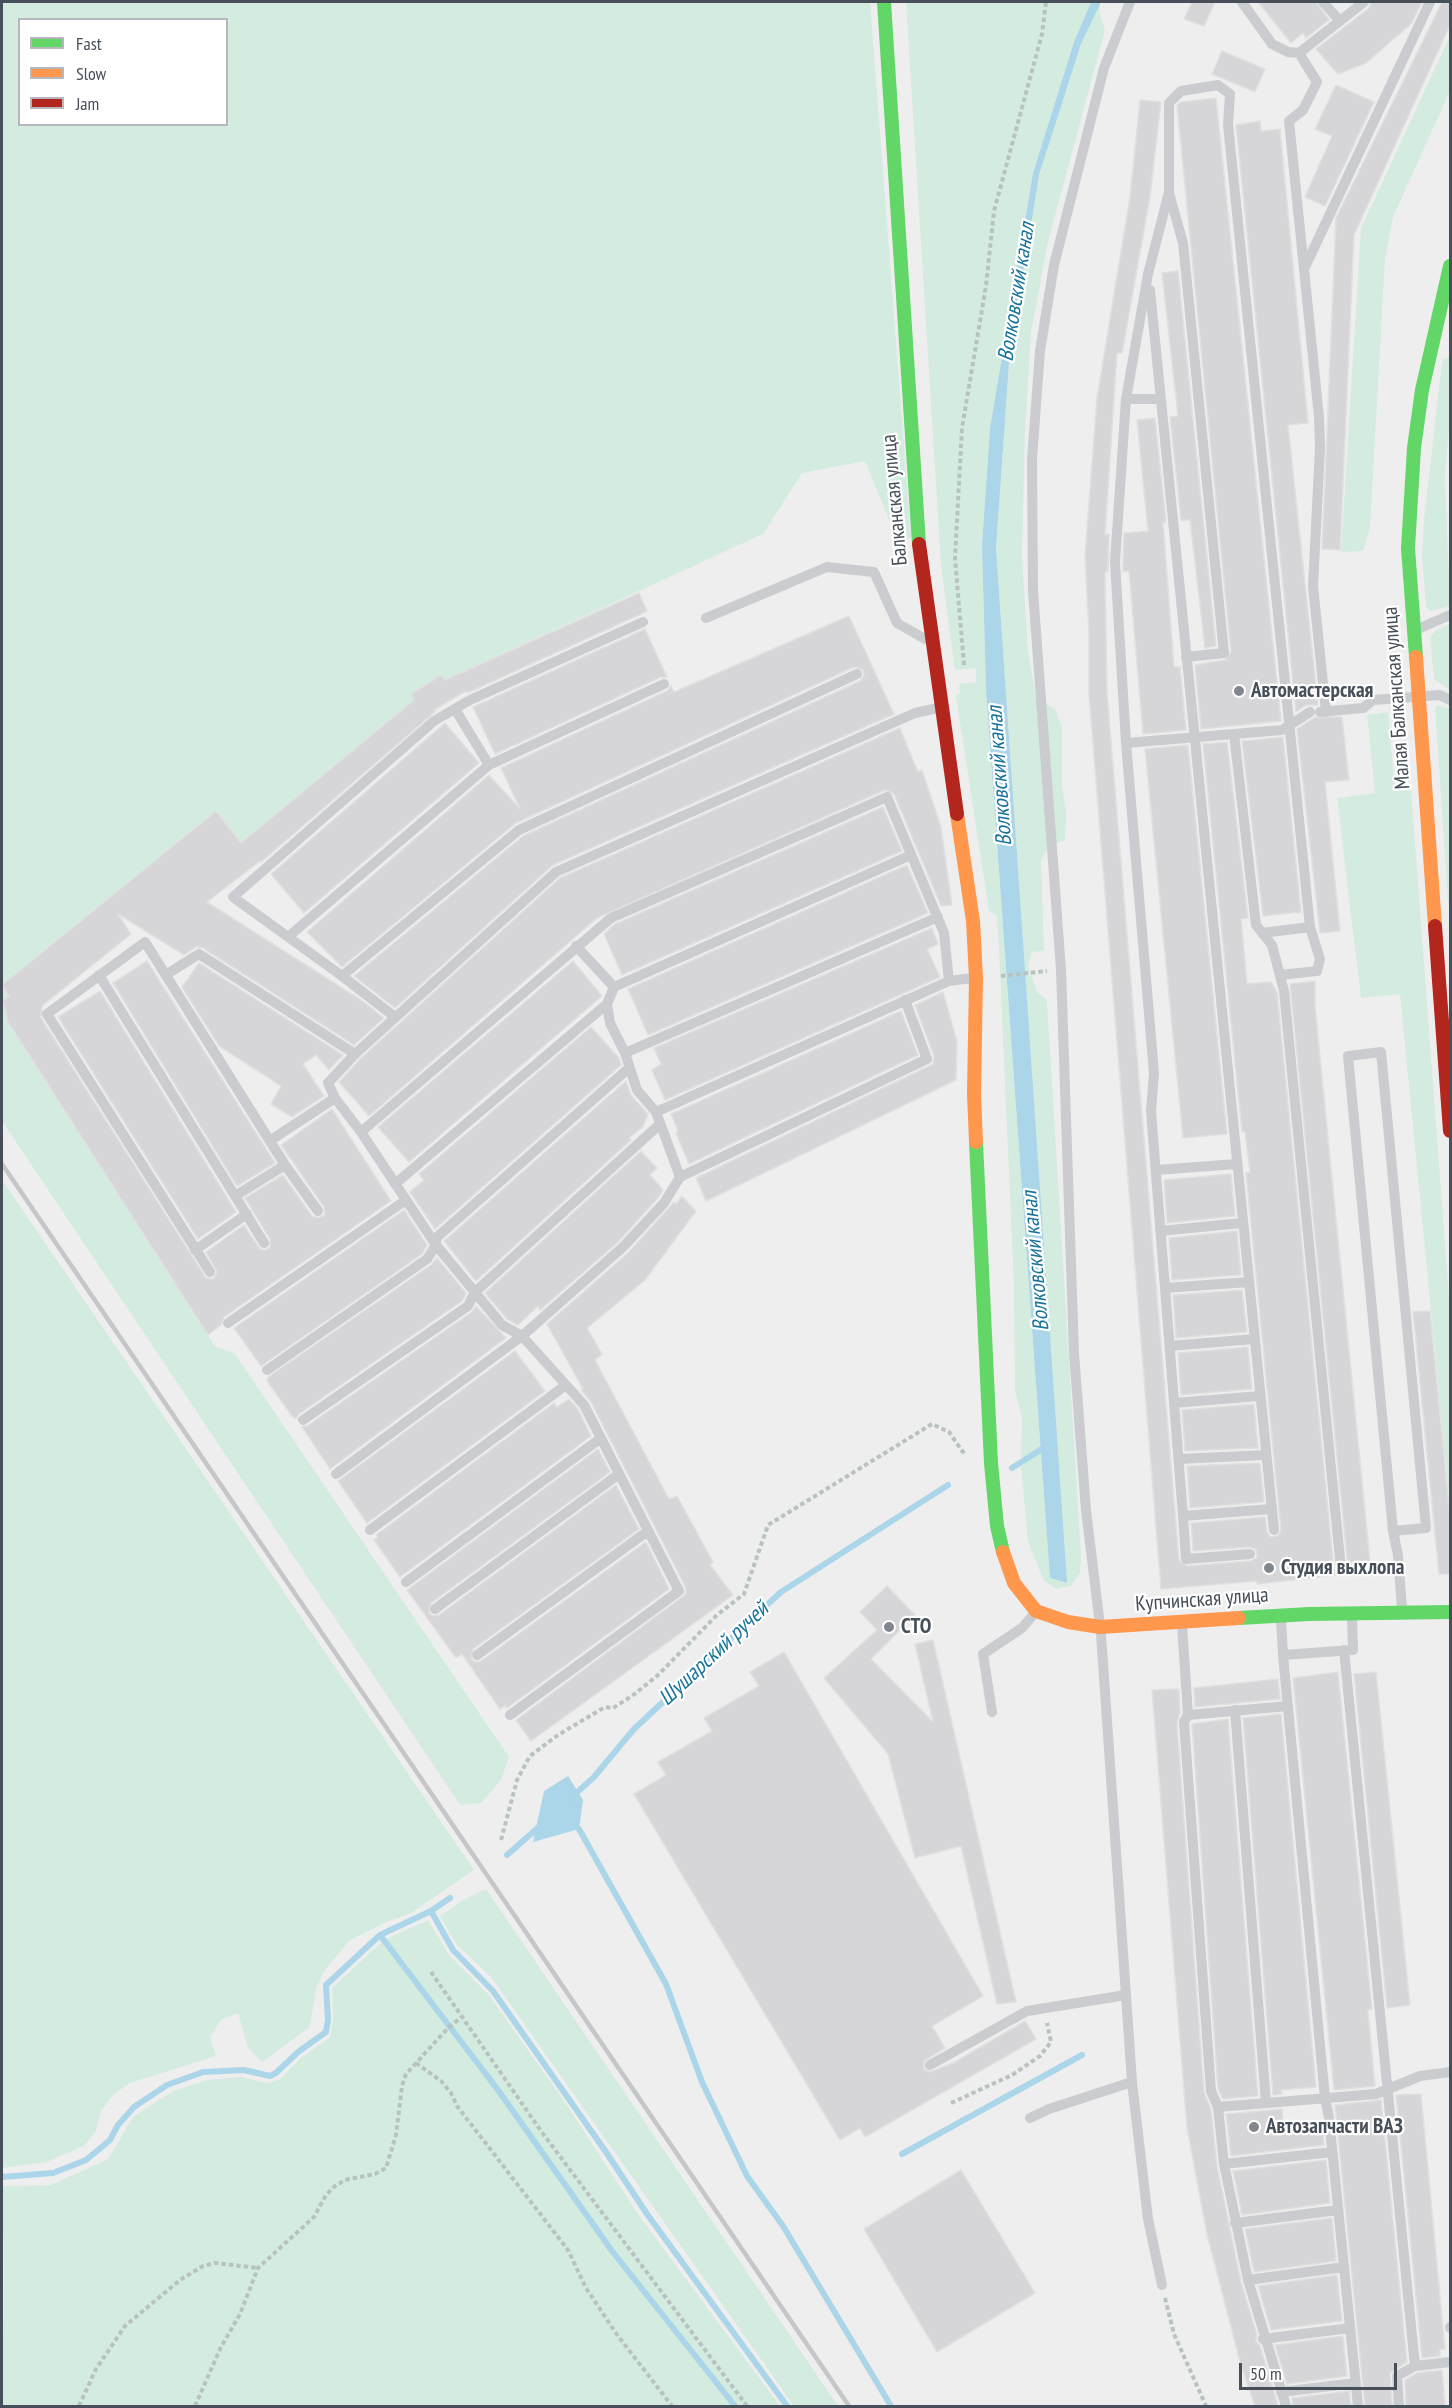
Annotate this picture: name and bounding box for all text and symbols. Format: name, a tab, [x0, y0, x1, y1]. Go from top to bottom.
legend	[18, 18, 228, 126]
text: Fast	[76, 32, 102, 55]
text: Slow	[76, 62, 106, 85]
text: Jam	[76, 92, 99, 115]
water label: Волковский канал	[993, 221, 1041, 363]
street label: Балканская улица	[877, 433, 913, 567]
street label: Малая Балканская улица	[1378, 606, 1416, 790]
place label: Автомастерская	[1251, 678, 1373, 704]
marker: Автомастерская	[1232, 684, 1246, 698]
water label: Волковский канал	[982, 705, 1018, 847]
water label: Волковский канал	[1017, 1190, 1055, 1332]
place label: Студия выхлопа	[1281, 1555, 1404, 1581]
marker: Студия выхлопа	[1262, 1561, 1276, 1575]
street label: Купчинская улица	[1135, 1583, 1269, 1617]
water label: Шушарский ручей	[654, 1596, 774, 1712]
place label: СТО	[901, 1614, 931, 1640]
marker: СТО	[882, 1620, 896, 1634]
place label: Автозапчасти ВАЗ	[1266, 2114, 1403, 2140]
marker: Автозапчасти ВАЗ	[1247, 2120, 1261, 2134]
scale bar	[1242, 2351, 1400, 2389]
text: 50 m	[1250, 2362, 1282, 2385]

